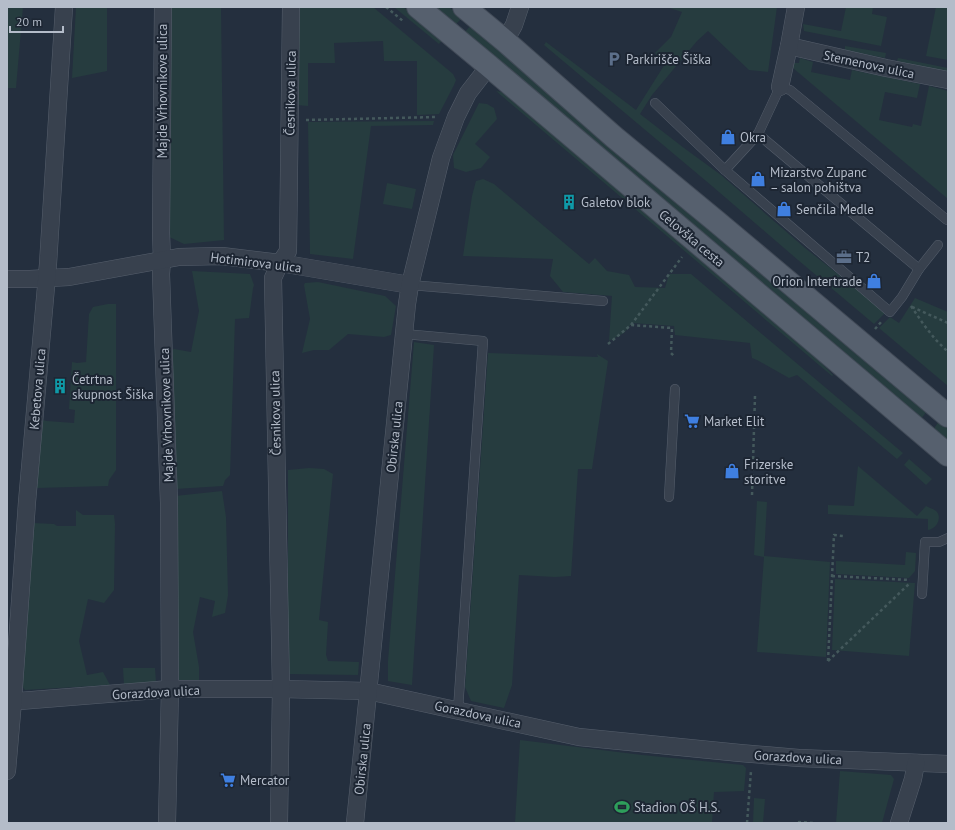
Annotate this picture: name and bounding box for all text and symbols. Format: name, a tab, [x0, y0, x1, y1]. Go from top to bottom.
scale bar	[10, 8, 63, 34]
text: 20 m	[16, 14, 42, 29]
street label: Majde Vrhovnikove ulica	[154, 24, 171, 158]
street label: Sternenova ulica	[822, 47, 916, 82]
street label: Česnikova ulica	[281, 50, 300, 136]
parking icon: Parkirišče Šiška	[605, 50, 623, 68]
place label: Parkirišče Šiška	[626, 51, 711, 68]
shop icon: Okra	[719, 128, 737, 146]
place label: Okra	[740, 129, 766, 146]
place label: Mizarstvo Zupanc – salon pohištva	[770, 164, 867, 196]
shop icon: Mizarstvo Zupanc – salon pohištva	[749, 170, 767, 188]
building icon: Galetov blok	[560, 193, 578, 211]
place label: Galetov blok	[581, 194, 651, 211]
shop icon: Senčila Medle	[775, 200, 793, 218]
place label: Senčila Medle	[796, 201, 874, 218]
street label: Celovška cesta	[655, 206, 728, 271]
street label: Hotimirova ulica	[209, 248, 302, 277]
office icon: T2	[835, 248, 853, 266]
place label: T2	[856, 249, 870, 266]
shop icon: Orion Intertrade	[865, 272, 883, 290]
place label: Orion Intertrade	[772, 273, 862, 290]
street label: Majde Vrhovnikove ulica	[156, 347, 177, 482]
street label: Kebetova ulica	[25, 348, 50, 430]
street label: Česnikova ulica	[266, 370, 285, 456]
place label: Četrtna skupnost Šiška	[72, 371, 154, 403]
building icon: Četrtna skupnost Šiška	[51, 377, 69, 395]
street label: Obirska ulica	[382, 400, 407, 474]
supermarket icon: Market Elit	[683, 412, 701, 430]
place label: Market Elit	[704, 413, 765, 430]
place label: Frizerske storitve	[744, 456, 793, 488]
shop icon: Frizerske storitve	[723, 462, 741, 480]
street label: Gorazdova ulica	[112, 682, 201, 703]
street label: Gorazdova ulica	[433, 697, 523, 732]
street label: Obirska ulica	[350, 722, 375, 796]
street label: Gorazdova ulica	[753, 747, 842, 768]
supermarket icon: Mercator	[219, 771, 237, 789]
place label: Mercator	[240, 772, 290, 789]
sports icon: Stadion OŠ H.S.	[613, 798, 631, 816]
place label: Stadion OŠ H.S.	[634, 799, 720, 816]

